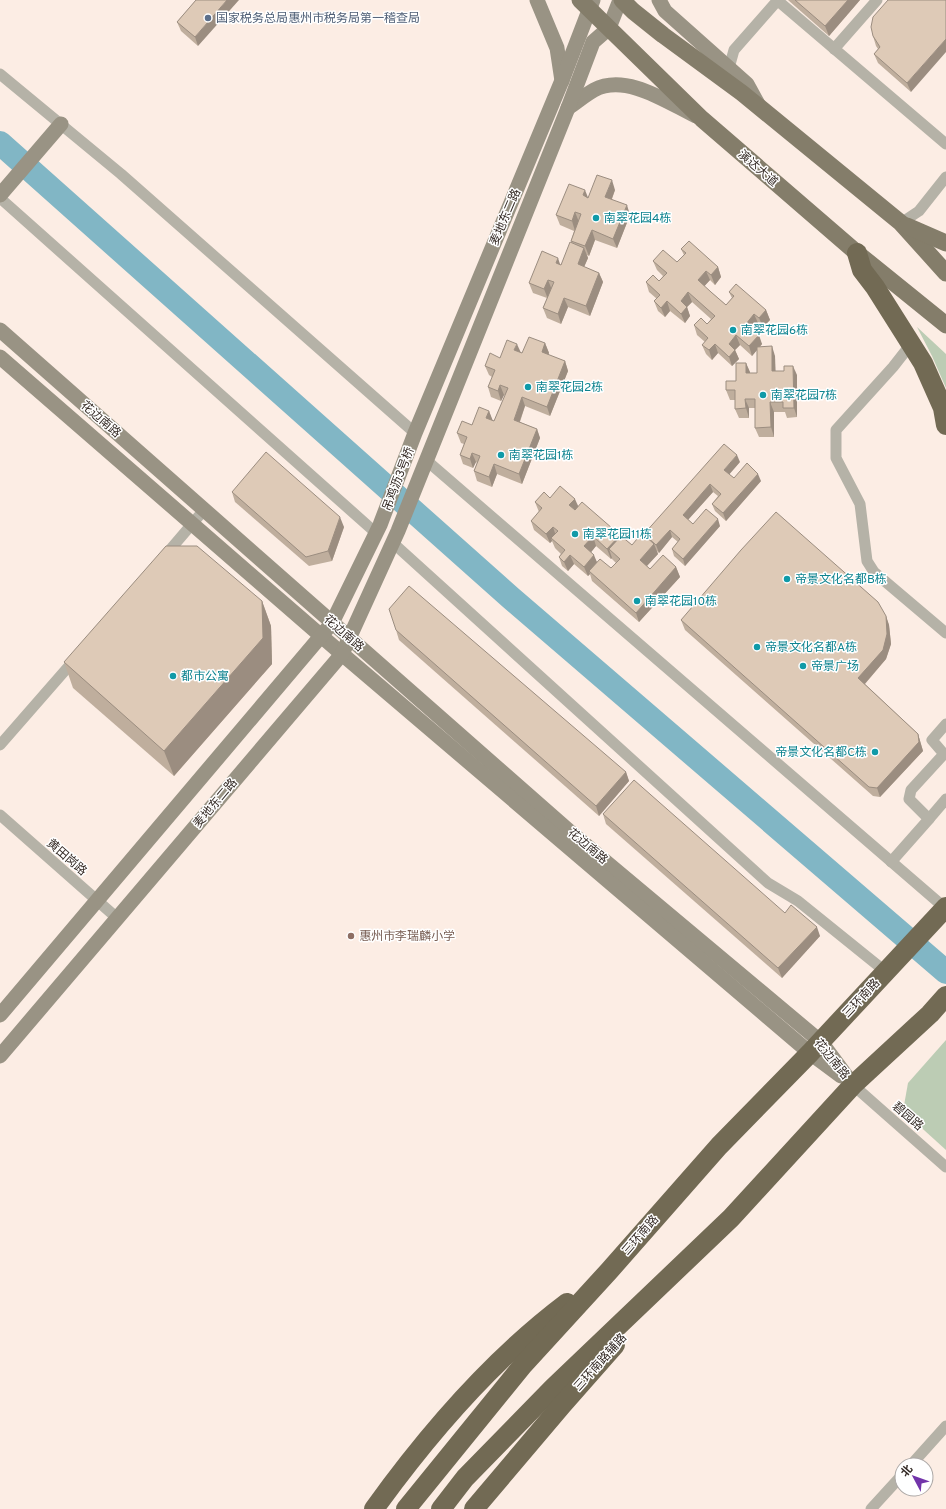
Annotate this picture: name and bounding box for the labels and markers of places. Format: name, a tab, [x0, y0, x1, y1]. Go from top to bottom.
place label: 国家税务总局惠州市税务局第一稽查局	[216, 11, 420, 27]
marker: 国家税务总局惠州市税务局第一稽查局	[203, 13, 213, 23]
place label: 南翠花园4栋	[604, 211, 671, 227]
marker: 南翠花园4栋	[591, 213, 601, 223]
place label: 南翠花园6栋	[741, 323, 808, 339]
marker: 南翠花园6栋	[728, 325, 738, 335]
place label: 南翠花园2栋	[536, 380, 603, 396]
marker: 南翠花园2栋	[523, 382, 533, 392]
place label: 南翠花园7栋	[771, 388, 837, 404]
marker: 南翠花园7栋	[758, 390, 768, 400]
place label: 南翠花园1栋	[509, 448, 573, 464]
marker: 南翠花园1栋	[496, 450, 506, 460]
place label: 南翠花园11栋	[583, 527, 652, 543]
marker: 南翠花园11栋	[570, 529, 580, 539]
place label: 帝景文化名都B栋	[795, 572, 887, 588]
marker: 帝景文化名都B栋	[782, 574, 792, 584]
place label: 南翠花园10栋	[645, 594, 717, 610]
marker: 南翠花园10栋	[632, 596, 642, 606]
place label: 帝景文化名都A栋	[765, 640, 857, 656]
marker: 帝景文化名都A栋	[752, 642, 762, 652]
place label: 帝景广场	[811, 659, 859, 675]
marker: 帝景广场	[798, 661, 808, 671]
place label: 都市公寓	[181, 669, 229, 685]
marker: 都市公寓	[168, 671, 178, 681]
place label: 帝景文化名都C栋	[775, 745, 867, 761]
marker: 帝景文化名都C栋	[870, 747, 880, 757]
place label: 惠州市李瑞麟小学	[359, 929, 455, 945]
marker: 惠州市李瑞麟小学	[346, 931, 356, 941]

